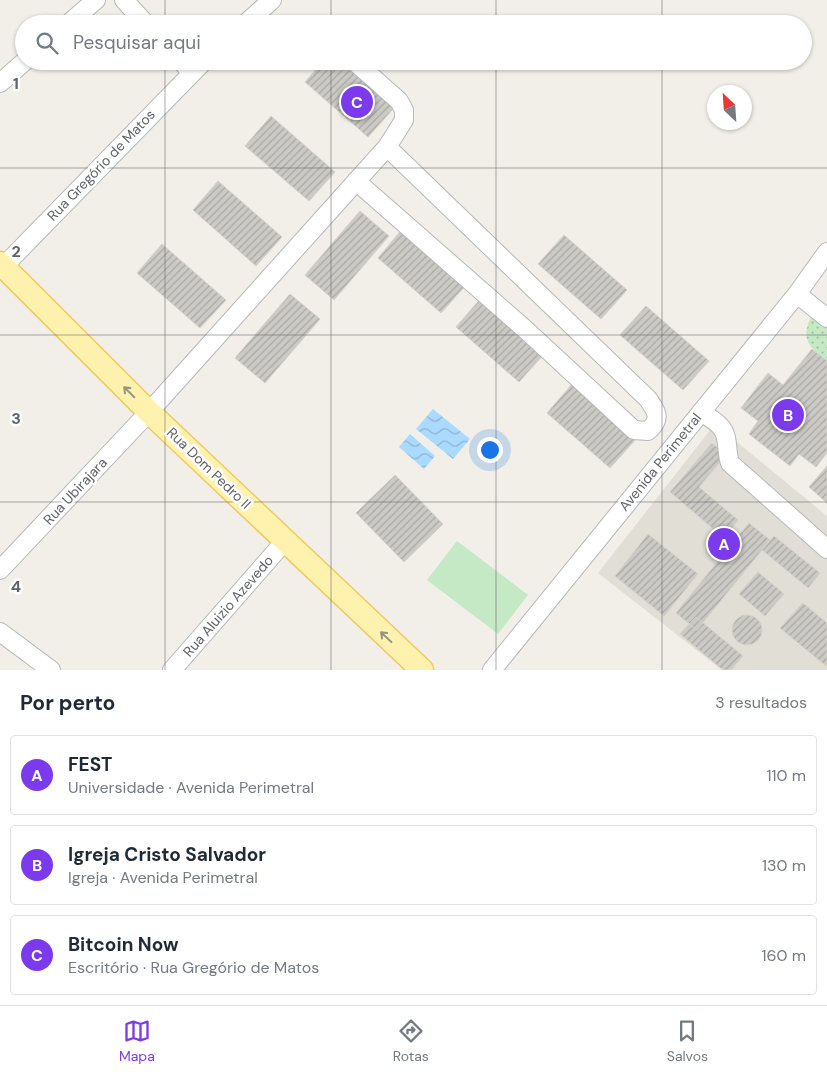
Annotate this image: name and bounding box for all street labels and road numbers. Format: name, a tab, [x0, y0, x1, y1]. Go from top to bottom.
street label: Rua Gregório de Matos	[43, 106, 159, 224]
street label: Avenida Perimetral	[615, 409, 705, 515]
street label: Rua Dom Pedro II	[163, 423, 255, 513]
street label: Rua Ubirajara	[39, 454, 111, 528]
street label: Rua Aluizio Azevedo	[179, 552, 277, 660]

